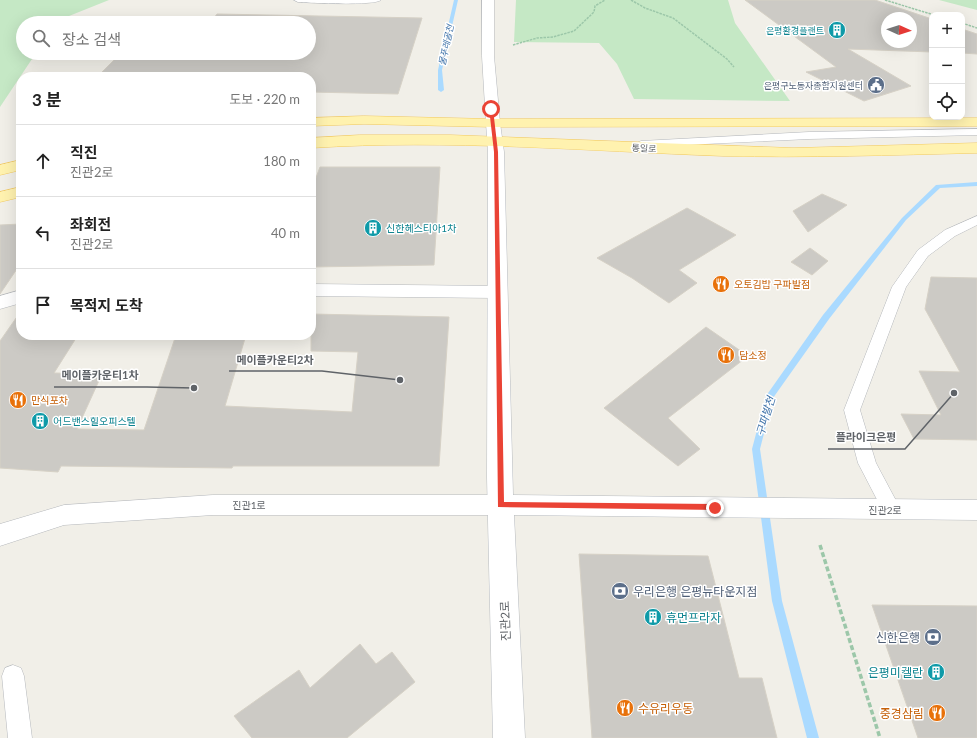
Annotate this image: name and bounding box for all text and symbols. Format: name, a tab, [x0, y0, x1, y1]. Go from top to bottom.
north arrow	[881, 12, 917, 48]
map controls	[929, 12, 965, 120]
button: +	[929, 12, 965, 48]
search box	[16, 16, 316, 60]
building icon: 은평환경플랜트	[827, 20, 847, 40]
water label: 물푸레골천	[436, 23, 456, 66]
place label: 은평환경플랜트	[766, 25, 824, 36]
icon: search	[30, 27, 52, 49]
text: 장소 검색	[62, 30, 121, 48]
button: −	[929, 48, 965, 84]
public building icon: 은평구노동자종합지원센터	[866, 75, 886, 95]
place label: 은평구노동자종합지원센터	[764, 80, 863, 91]
button: locate	[929, 84, 965, 120]
text: 3 분	[32, 89, 62, 110]
text: 도보 · 220 m	[229, 91, 300, 107]
route start	[482, 100, 500, 118]
street label: 통일로	[631, 142, 657, 154]
text: 직진	[70, 143, 98, 161]
icon: ahead	[32, 150, 54, 172]
text: 180 m	[263, 153, 300, 169]
text: 진관2로	[70, 164, 113, 180]
text: 좌회전	[70, 215, 111, 233]
building icon: 신한헤스티아1차	[363, 218, 383, 238]
icon: left	[32, 222, 54, 244]
place label: 신한헤스티아1차	[386, 222, 457, 234]
text: 40 m	[271, 225, 300, 241]
text: 진관2로	[70, 236, 113, 252]
restaurant icon: 오토김밥 구파발점	[711, 274, 731, 294]
place label: 오토김밥 구파발점	[734, 278, 810, 290]
icon: arrive	[32, 294, 54, 316]
text: 목적지 도착	[70, 296, 143, 314]
restaurant icon: 담소정	[716, 345, 736, 365]
callout: 메이플카운티2차	[229, 348, 322, 371]
place label: 담소정	[739, 349, 767, 361]
text: 메이플카운티2차	[236, 353, 314, 366]
callout: 메이플카운티1차	[54, 364, 147, 387]
text: 메이플카운티1차	[61, 368, 139, 381]
restaurant icon: 만식포차	[8, 390, 28, 410]
water label: 구파발천	[753, 393, 778, 437]
place label: 만식포차	[31, 394, 69, 406]
building icon: 어드밴스힐오피스텔	[30, 411, 50, 431]
place label: 어드밴스힐오피스텔	[53, 415, 136, 427]
callout: 플라이크은평	[828, 426, 905, 449]
text: 플라이크은평	[836, 430, 896, 443]
street label: 진관1로	[232, 499, 266, 511]
route end	[706, 499, 724, 517]
street label: 진관2로	[868, 504, 902, 516]
bank icon: 우리은행 은평뉴타운지점	[610, 581, 630, 601]
place label: 우리은행 은평뉴타운지점	[633, 584, 758, 599]
street label: 진관2로	[497, 601, 513, 641]
building icon: 휴먼프라자	[643, 607, 663, 627]
place label: 휴먼프라자	[666, 610, 721, 625]
bank icon: 신한은행	[923, 627, 943, 647]
place label: 신한은행	[876, 630, 920, 645]
building icon: 은평미켈란	[926, 662, 946, 682]
place label: 은평미켈란	[868, 665, 923, 680]
restaurant icon: 수유리우동	[615, 698, 635, 718]
place label: 수유리우동	[638, 701, 693, 716]
restaurant icon: 중경삼림	[927, 703, 947, 723]
place label: 중경삼림	[880, 706, 924, 721]

